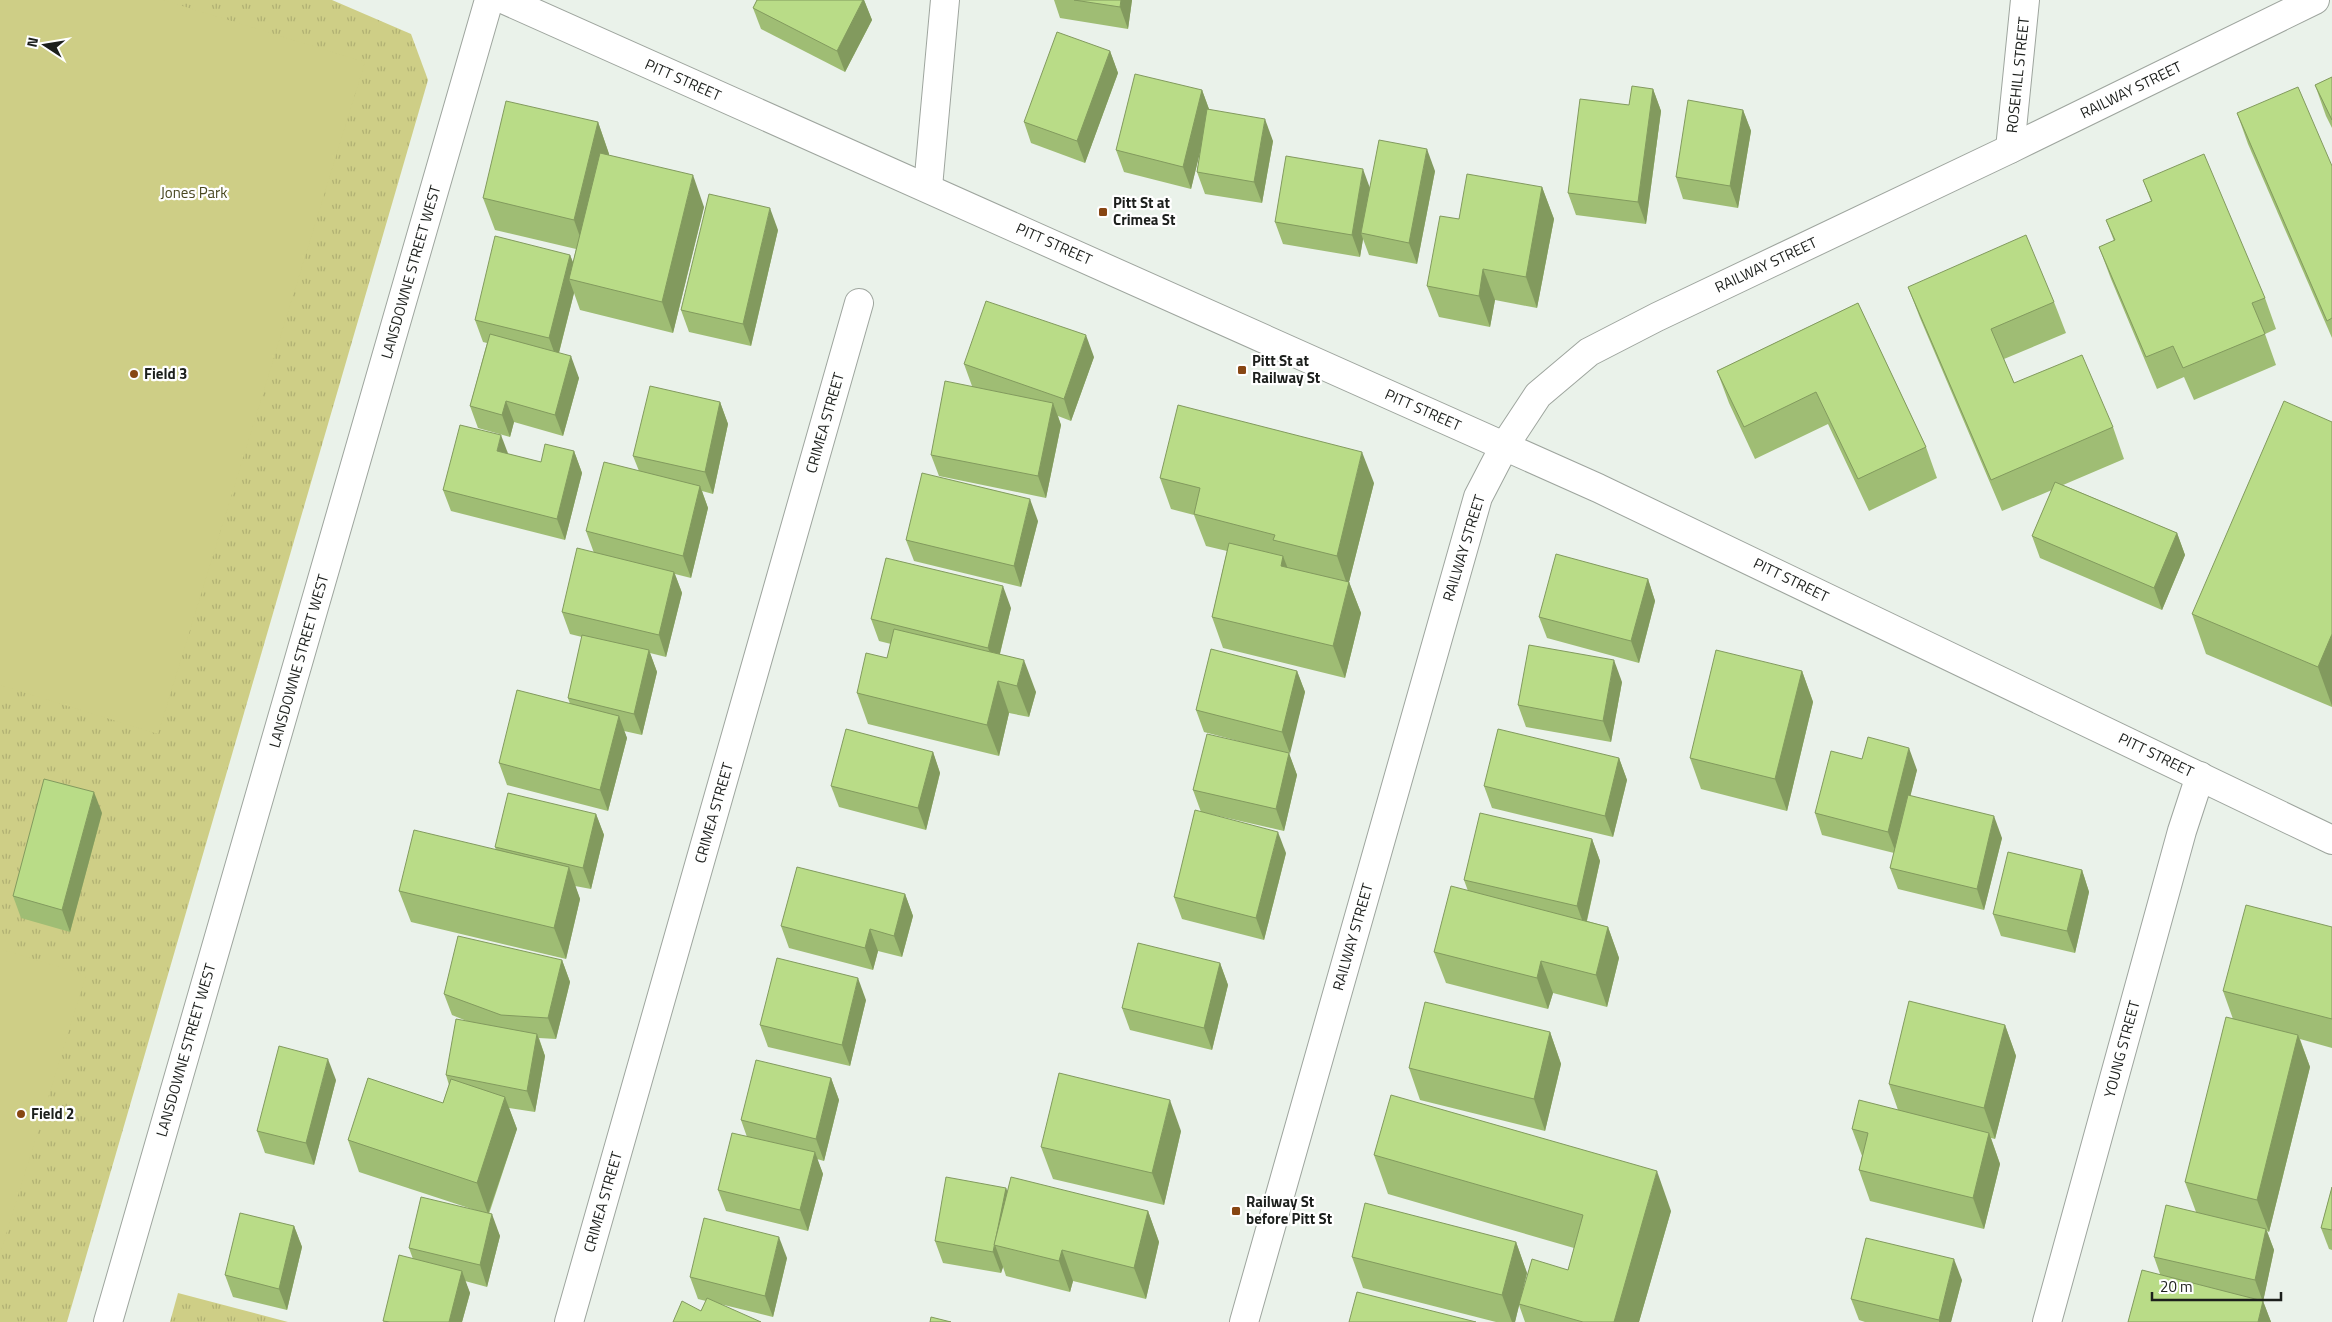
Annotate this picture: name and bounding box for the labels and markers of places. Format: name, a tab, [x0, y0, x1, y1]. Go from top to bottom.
place label: Pitt St at Crimea St	[1113, 191, 1176, 231]
marker: Pitt St at Crimea St	[1097, 206, 1109, 218]
place label: Pitt St at Railway St	[1252, 349, 1321, 389]
place label: Field 3	[144, 362, 187, 385]
marker: Pitt St at Railway St	[1236, 364, 1248, 376]
marker: Field 3	[128, 368, 140, 380]
place label: Field 2	[31, 1102, 74, 1125]
marker: Field 2	[15, 1108, 27, 1120]
place label: Railway St before Pitt St	[1246, 1190, 1333, 1230]
marker: Railway St before Pitt St	[1230, 1205, 1242, 1217]

